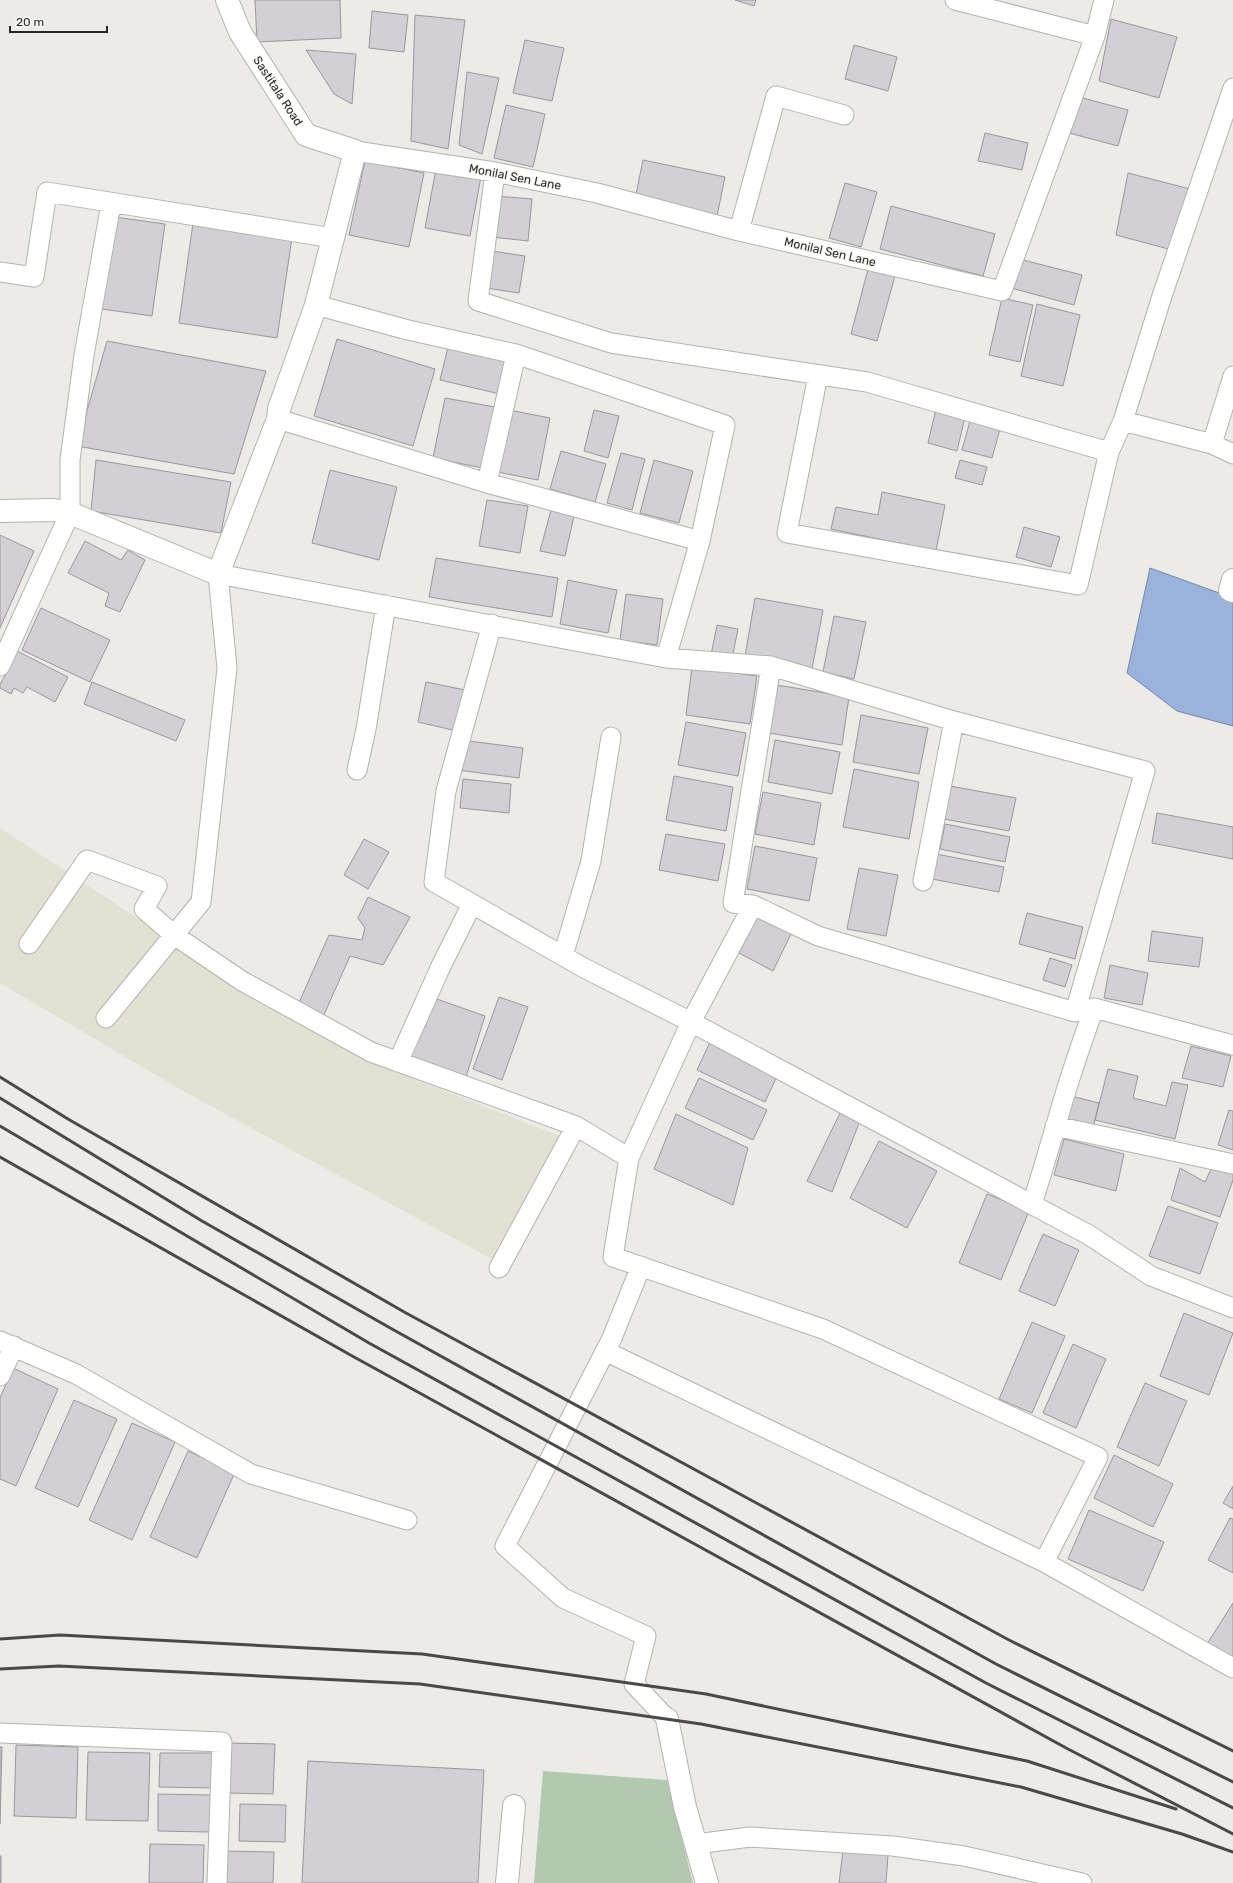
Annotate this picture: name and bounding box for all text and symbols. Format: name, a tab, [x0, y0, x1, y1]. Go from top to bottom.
scale bar	[10, 8, 107, 34]
text: 20 m	[16, 15, 44, 29]
street label: Sastitala Road	[250, 54, 306, 128]
street label: Monilal Sen Lane	[468, 161, 563, 193]
street label: Monilal Sen Lane	[783, 235, 878, 269]

